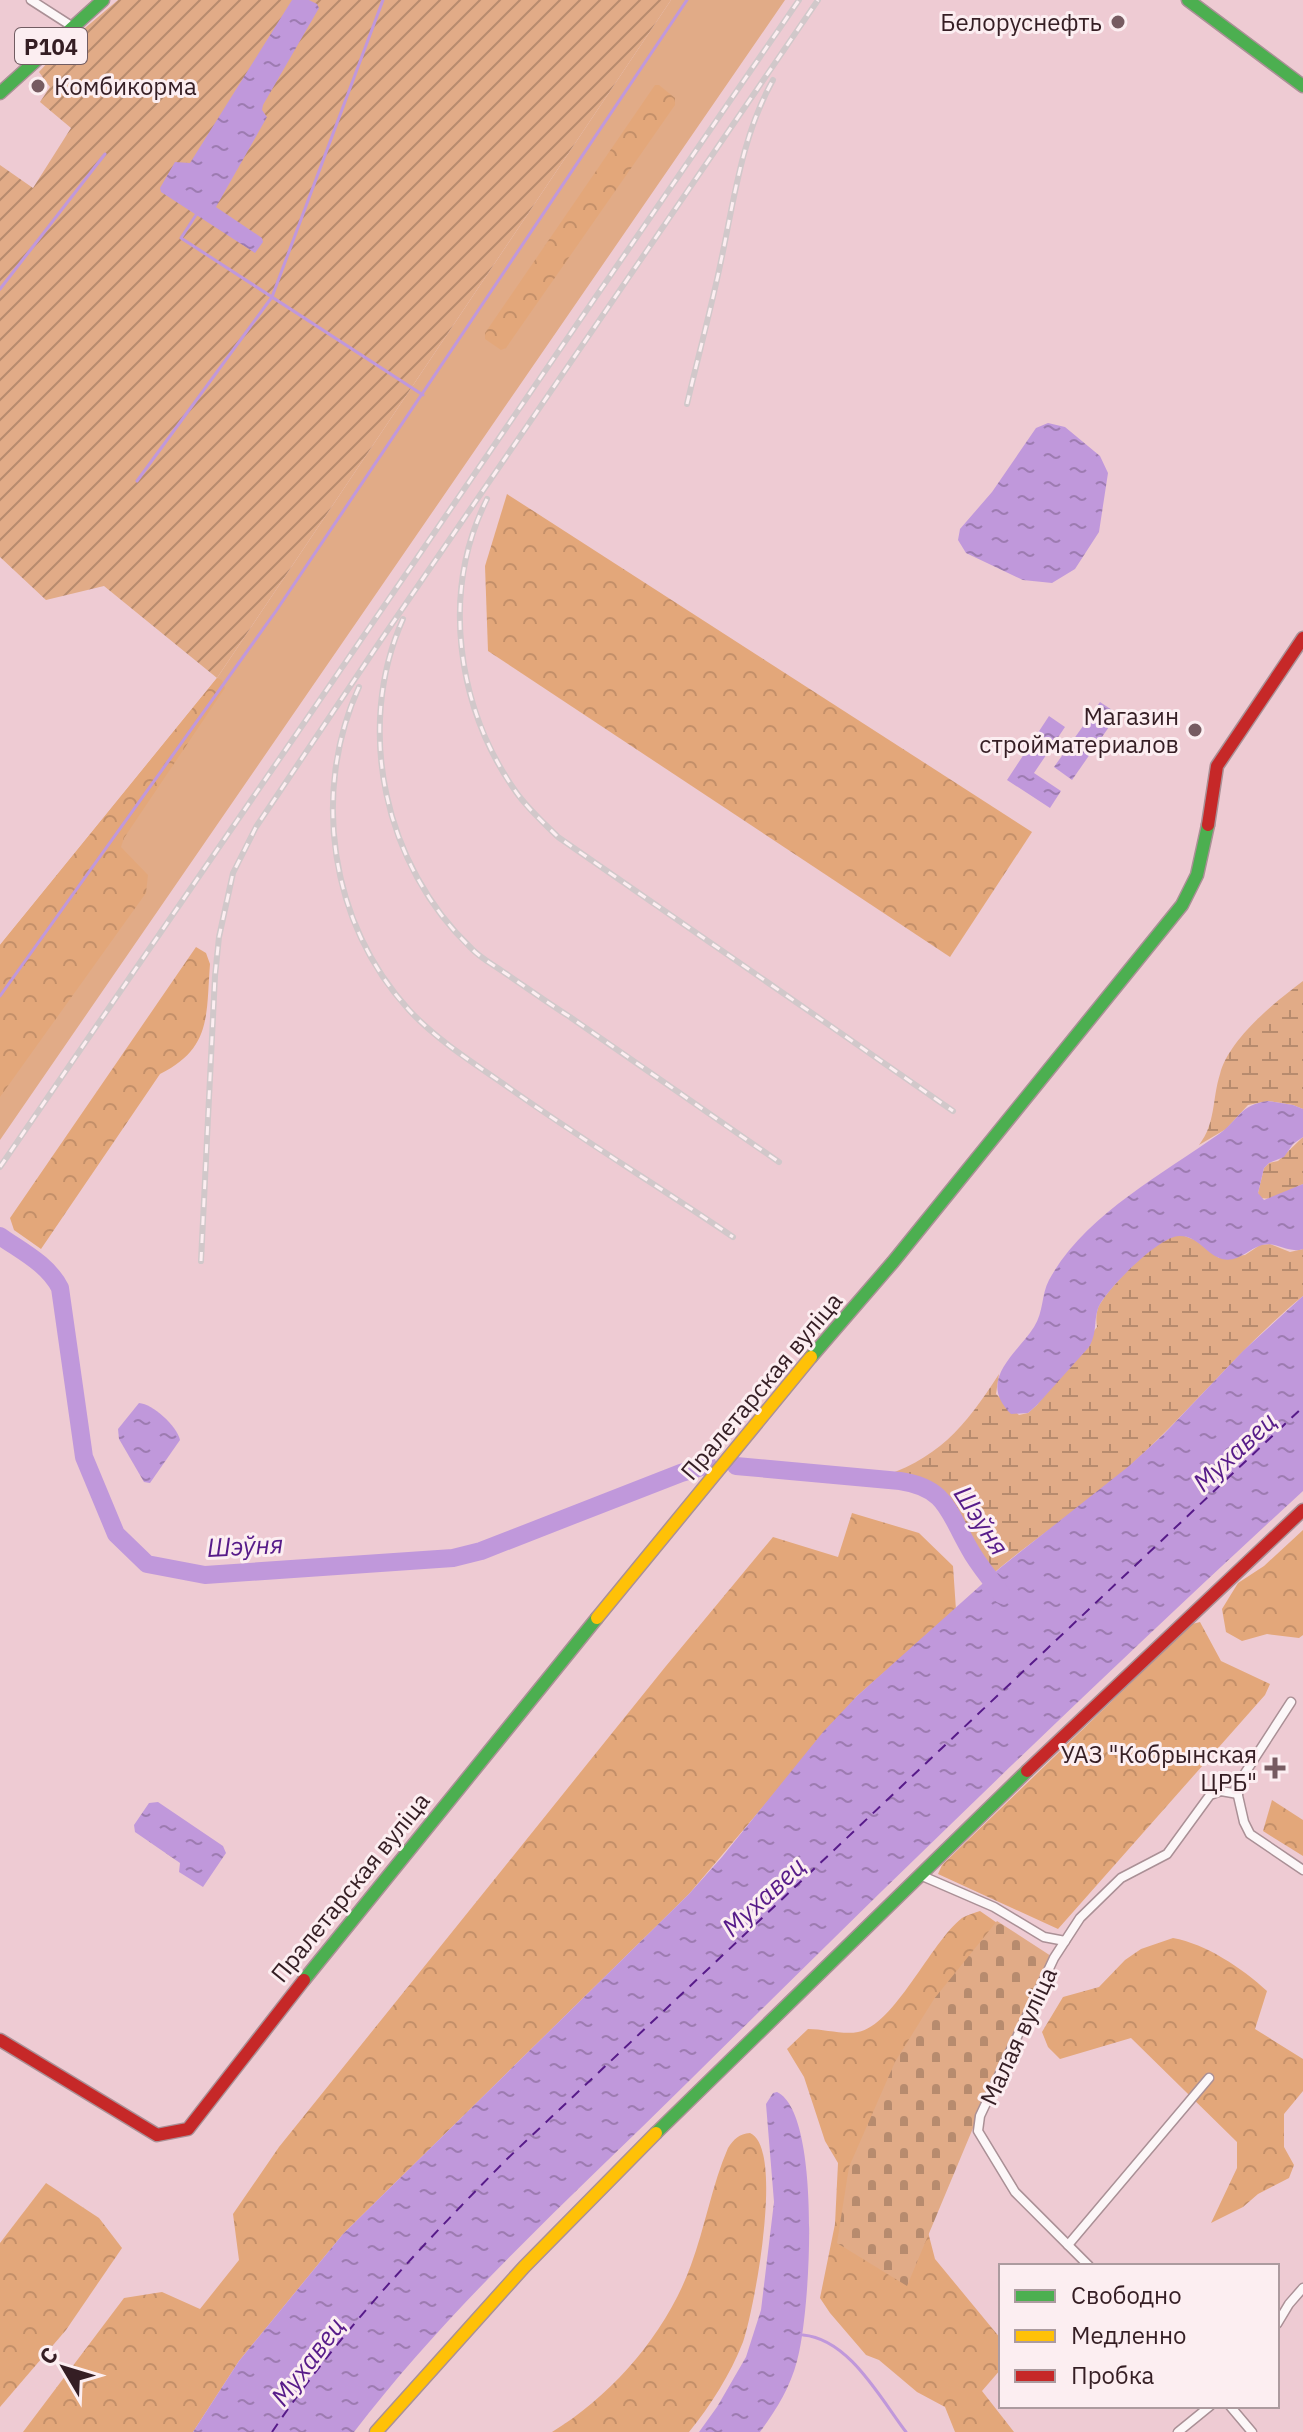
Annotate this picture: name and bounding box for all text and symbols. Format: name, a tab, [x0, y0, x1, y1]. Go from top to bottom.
place label: Белоруснефть	[940, 6, 1102, 38]
marker: Белоруснефть	[1109, 13, 1127, 31]
road number: Р104	[15, 28, 87, 64]
place label: Комбикорма	[54, 70, 197, 102]
marker: Комбикорма	[29, 77, 47, 95]
place label: Магазин стройматериалов	[979, 700, 1179, 760]
marker: Магазин стройматериалов	[1186, 721, 1204, 739]
street label: Пралетарская вуліца	[673, 1285, 849, 1487]
water label: Мухавец	[1185, 1404, 1283, 1498]
water label: Шэўня	[947, 1478, 1017, 1562]
water label: Шэўня	[206, 1526, 284, 1564]
place label: УАЗ "Кобрынская ЦРБ"	[1061, 1738, 1257, 1798]
marker: УАЗ "Кобрынская ЦРБ"	[1264, 1757, 1286, 1779]
street label: Пралетарская вуліца	[263, 1785, 437, 1989]
water label: Мухавец	[714, 1849, 812, 1943]
street label: Малая вуліца	[972, 1962, 1064, 2110]
legend	[999, 2264, 1279, 2408]
text: Свободно	[1071, 2279, 1182, 2311]
water label: Мухавец	[263, 2310, 351, 2412]
text: Медленно	[1071, 2319, 1187, 2351]
north arrow	[24, 2328, 104, 2408]
text: С	[32, 2341, 64, 2370]
text: Пробка	[1071, 2359, 1155, 2391]

